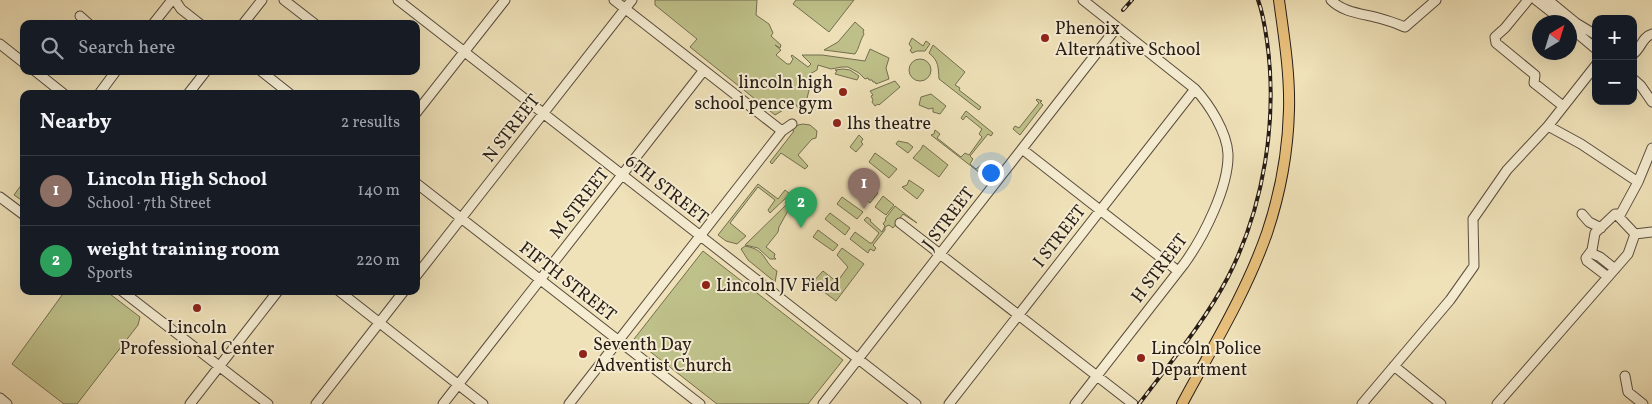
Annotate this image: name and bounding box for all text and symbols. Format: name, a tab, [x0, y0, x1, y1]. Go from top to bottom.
north arrow	[1532, 15, 1577, 60]
map controls	[1592, 15, 1637, 105]
button: +	[1592, 15, 1637, 60]
place label: Phenoix Alternative School	[1055, 17, 1201, 63]
search box	[20, 20, 420, 75]
marker: Phenoix Alternative School	[1039, 32, 1051, 44]
icon: search	[38, 34, 66, 62]
text: Search here	[78, 35, 175, 61]
button: −	[1592, 60, 1637, 105]
place label: lincoln high school pence gym	[694, 71, 833, 117]
marker: lincoln high school pence gym	[837, 86, 849, 98]
street label: N STREET	[478, 89, 547, 168]
text: Nearby	[40, 108, 111, 137]
text: 2 results	[341, 112, 400, 134]
place label: lhs theatre	[847, 112, 931, 137]
marker: lhs theatre	[831, 117, 843, 129]
street label: 6TH STREET	[619, 150, 713, 231]
your location	[978, 160, 1004, 186]
street label: M STREET	[545, 163, 616, 245]
text: Lincoln High School	[87, 167, 267, 193]
pin: 1	[848, 168, 880, 209]
text: 1	[53, 180, 59, 202]
text: 140 m	[358, 180, 400, 202]
street label: J STREET	[917, 182, 981, 256]
pin: 2	[785, 187, 817, 228]
text: School · 7th Street	[87, 193, 211, 215]
street label: I STREET	[1028, 200, 1093, 274]
street label: H STREET	[1126, 229, 1195, 309]
street label: FIFTH STREET	[513, 236, 621, 328]
text: weight training room	[87, 237, 280, 263]
text: 2	[52, 250, 60, 272]
text: 220 m	[356, 250, 400, 272]
text: Sports	[87, 263, 133, 285]
place label: Lincoln JV Field	[716, 274, 840, 299]
marker: Lincoln JV Field	[700, 279, 712, 291]
marker: Lincoln Professional Center	[191, 302, 203, 314]
place label: Lincoln Professional Center	[120, 316, 275, 362]
place label: Seventh Day Adventist Church	[593, 333, 732, 379]
place label: Lincoln Police Department	[1151, 337, 1261, 383]
marker: Seventh Day Adventist Church	[577, 348, 589, 360]
marker: Lincoln Police Department	[1135, 352, 1147, 364]

